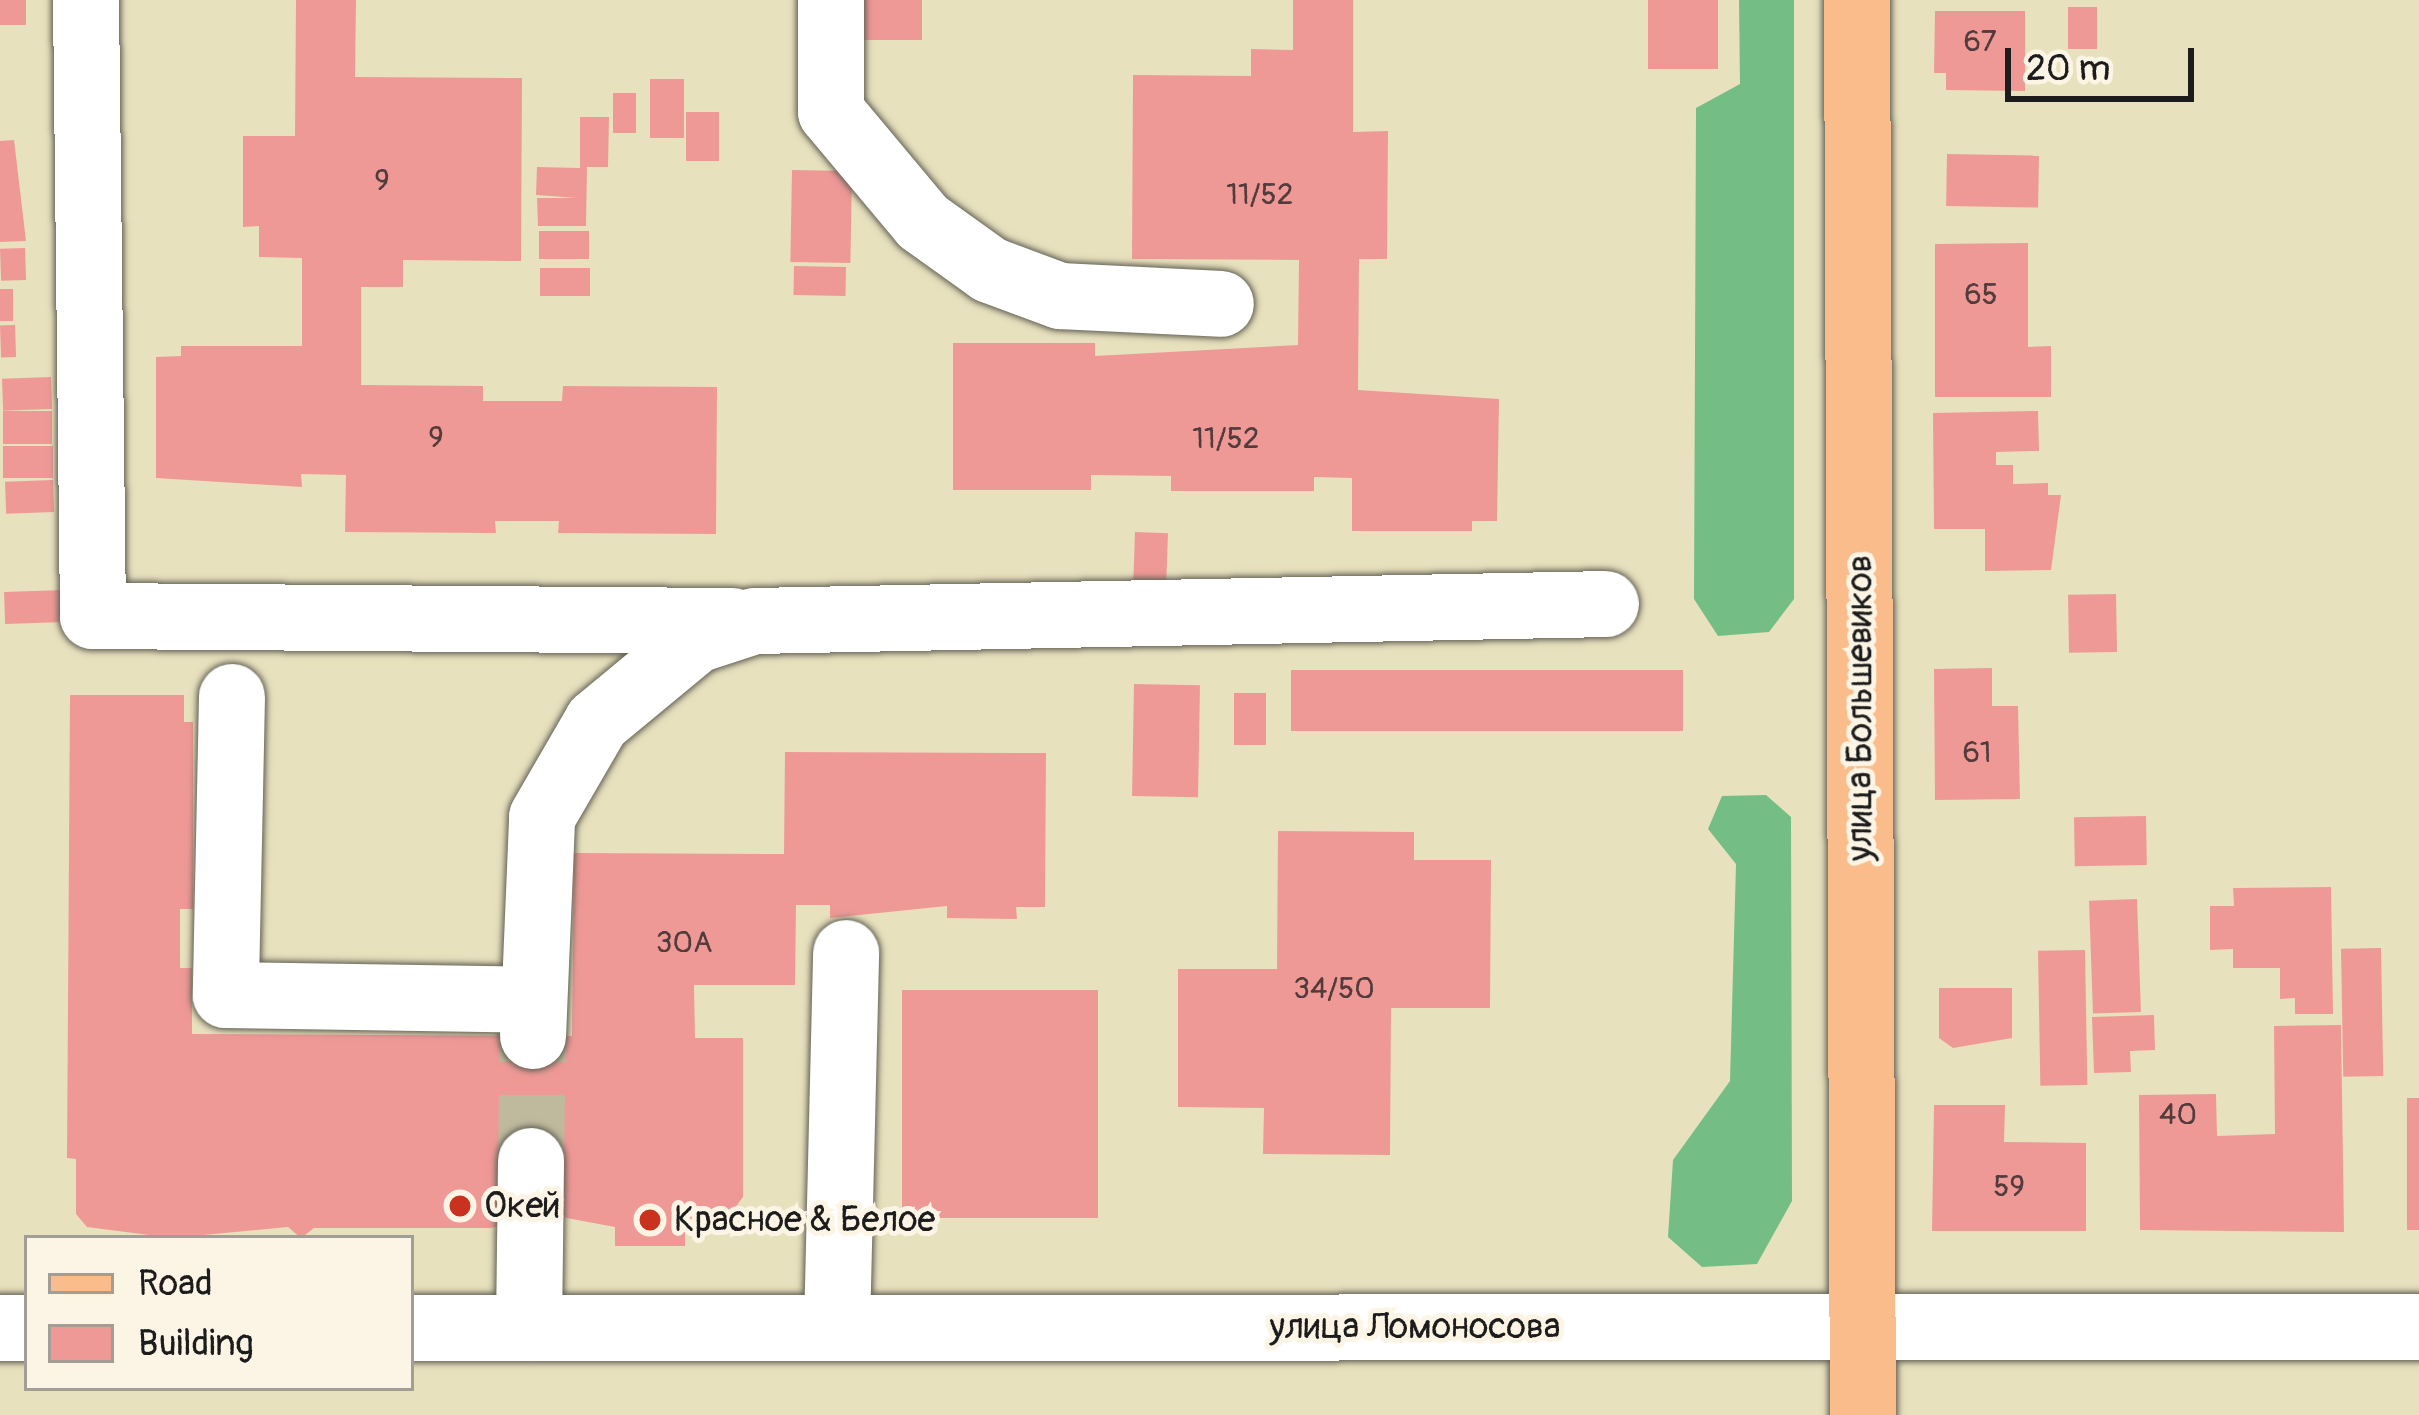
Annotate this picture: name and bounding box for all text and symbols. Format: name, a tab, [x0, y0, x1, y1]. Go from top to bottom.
house number: 67	[1963, 24, 1997, 60]
scale bar	[2011, 24, 2200, 98]
text: 20 m	[2026, 46, 2111, 91]
house number: 9	[374, 163, 390, 199]
house number: 11/52	[1226, 177, 1294, 213]
house number: 65	[1964, 277, 1998, 313]
house number: 9	[428, 420, 444, 456]
house number: 11/52	[1192, 421, 1260, 457]
street label: улица Большевиков	[1838, 555, 1882, 861]
house number: 61	[1962, 735, 1992, 771]
house number: 30А	[656, 925, 712, 961]
house number: 34/50	[1293, 971, 1375, 1007]
house number: 40	[2159, 1097, 2197, 1133]
house number: 59	[1993, 1169, 2025, 1205]
place label: Окей	[484, 1184, 560, 1228]
marker: Окей	[447, 1193, 473, 1219]
place label: Красное & Белое	[674, 1198, 935, 1242]
marker: Красное & Белое	[637, 1207, 663, 1233]
legend	[24, 1235, 414, 1391]
text: Road	[138, 1261, 213, 1306]
street label: улица Ломоносова	[1270, 1305, 1560, 1349]
text: Building	[138, 1321, 254, 1366]

